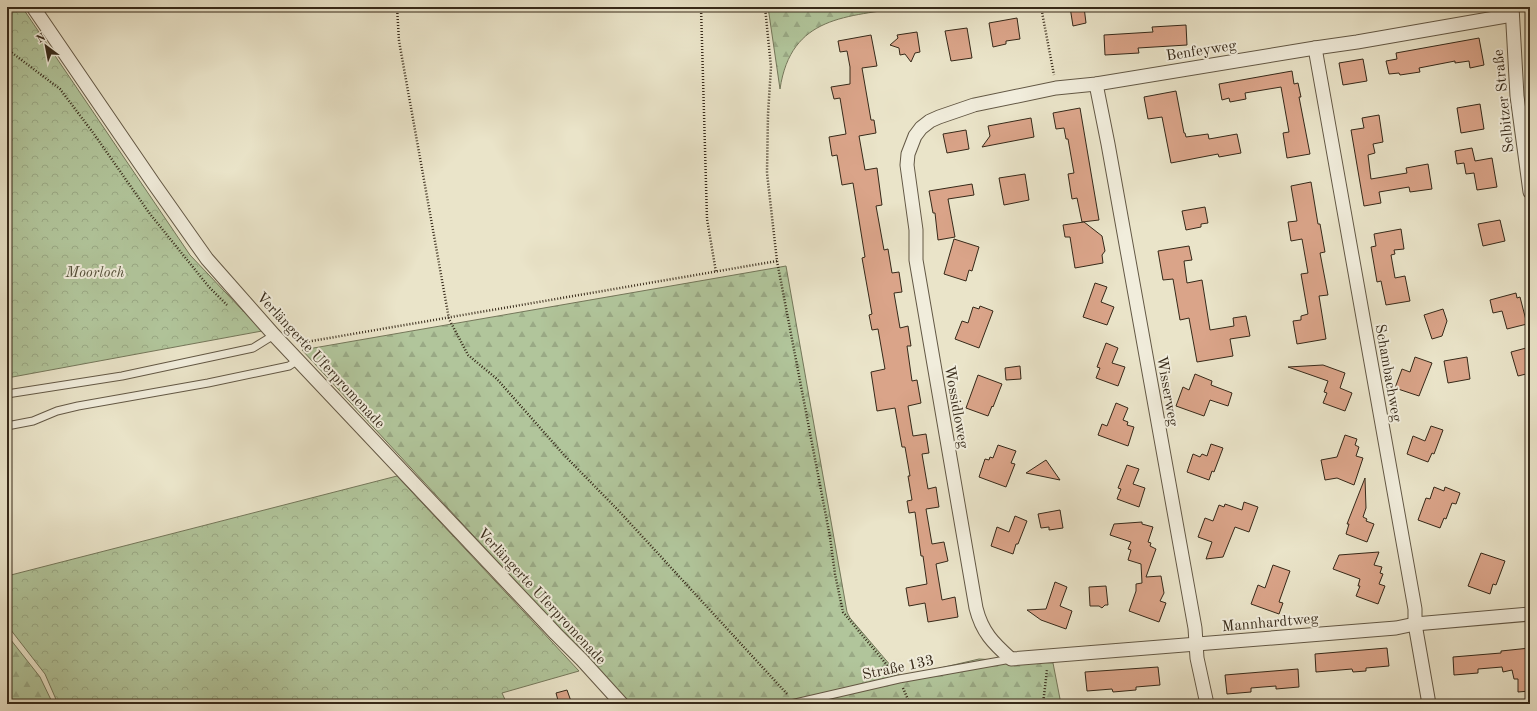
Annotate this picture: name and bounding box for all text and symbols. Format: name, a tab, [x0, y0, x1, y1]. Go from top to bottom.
north arrow	[26, 26, 66, 66]
text: N	[35, 32, 48, 46]
street label: Benfeyweg	[1165, 39, 1238, 64]
street label: Selbitzer Straße	[1492, 48, 1517, 153]
park label: Moorloch	[64, 266, 125, 281]
street label: Verlängerte Uferpromenade	[253, 290, 387, 432]
street label: Schambachweg	[1372, 323, 1404, 423]
street label: Wisserweg	[1153, 355, 1180, 428]
street label: Wossidloweg	[941, 365, 970, 450]
street label: Verlängerte Uferpromenade	[474, 526, 608, 668]
street label: Mannhardtweg	[1221, 612, 1319, 635]
street label: Straße 133	[861, 654, 936, 683]

